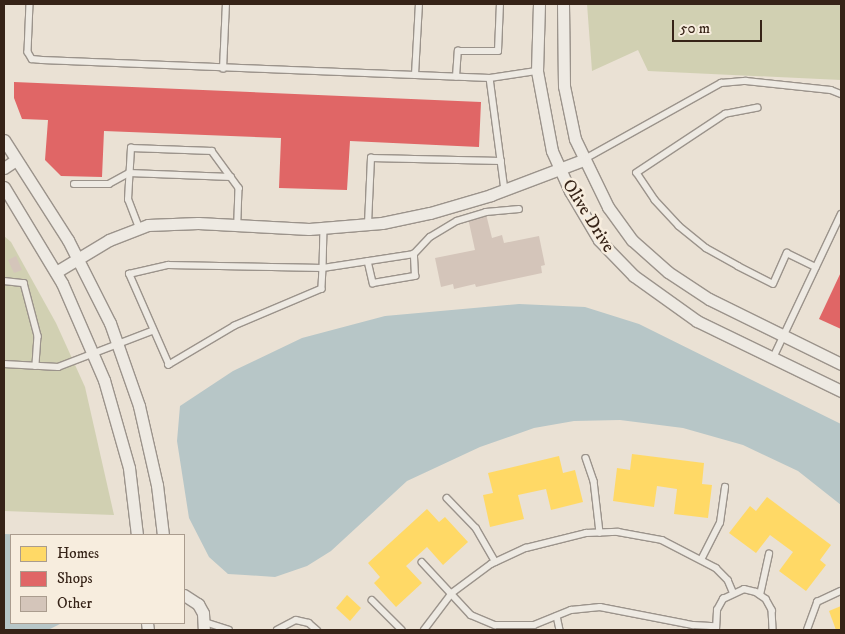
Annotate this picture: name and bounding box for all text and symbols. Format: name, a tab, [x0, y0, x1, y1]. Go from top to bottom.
scale bar	[675, 10, 765, 42]
text: 50 m	[680, 19, 710, 38]
street label: Olive Drive	[557, 176, 619, 256]
legend	[10, 534, 185, 624]
text: Homes	[57, 544, 99, 563]
text: Shops	[57, 569, 93, 588]
text: Other	[57, 594, 92, 613]

